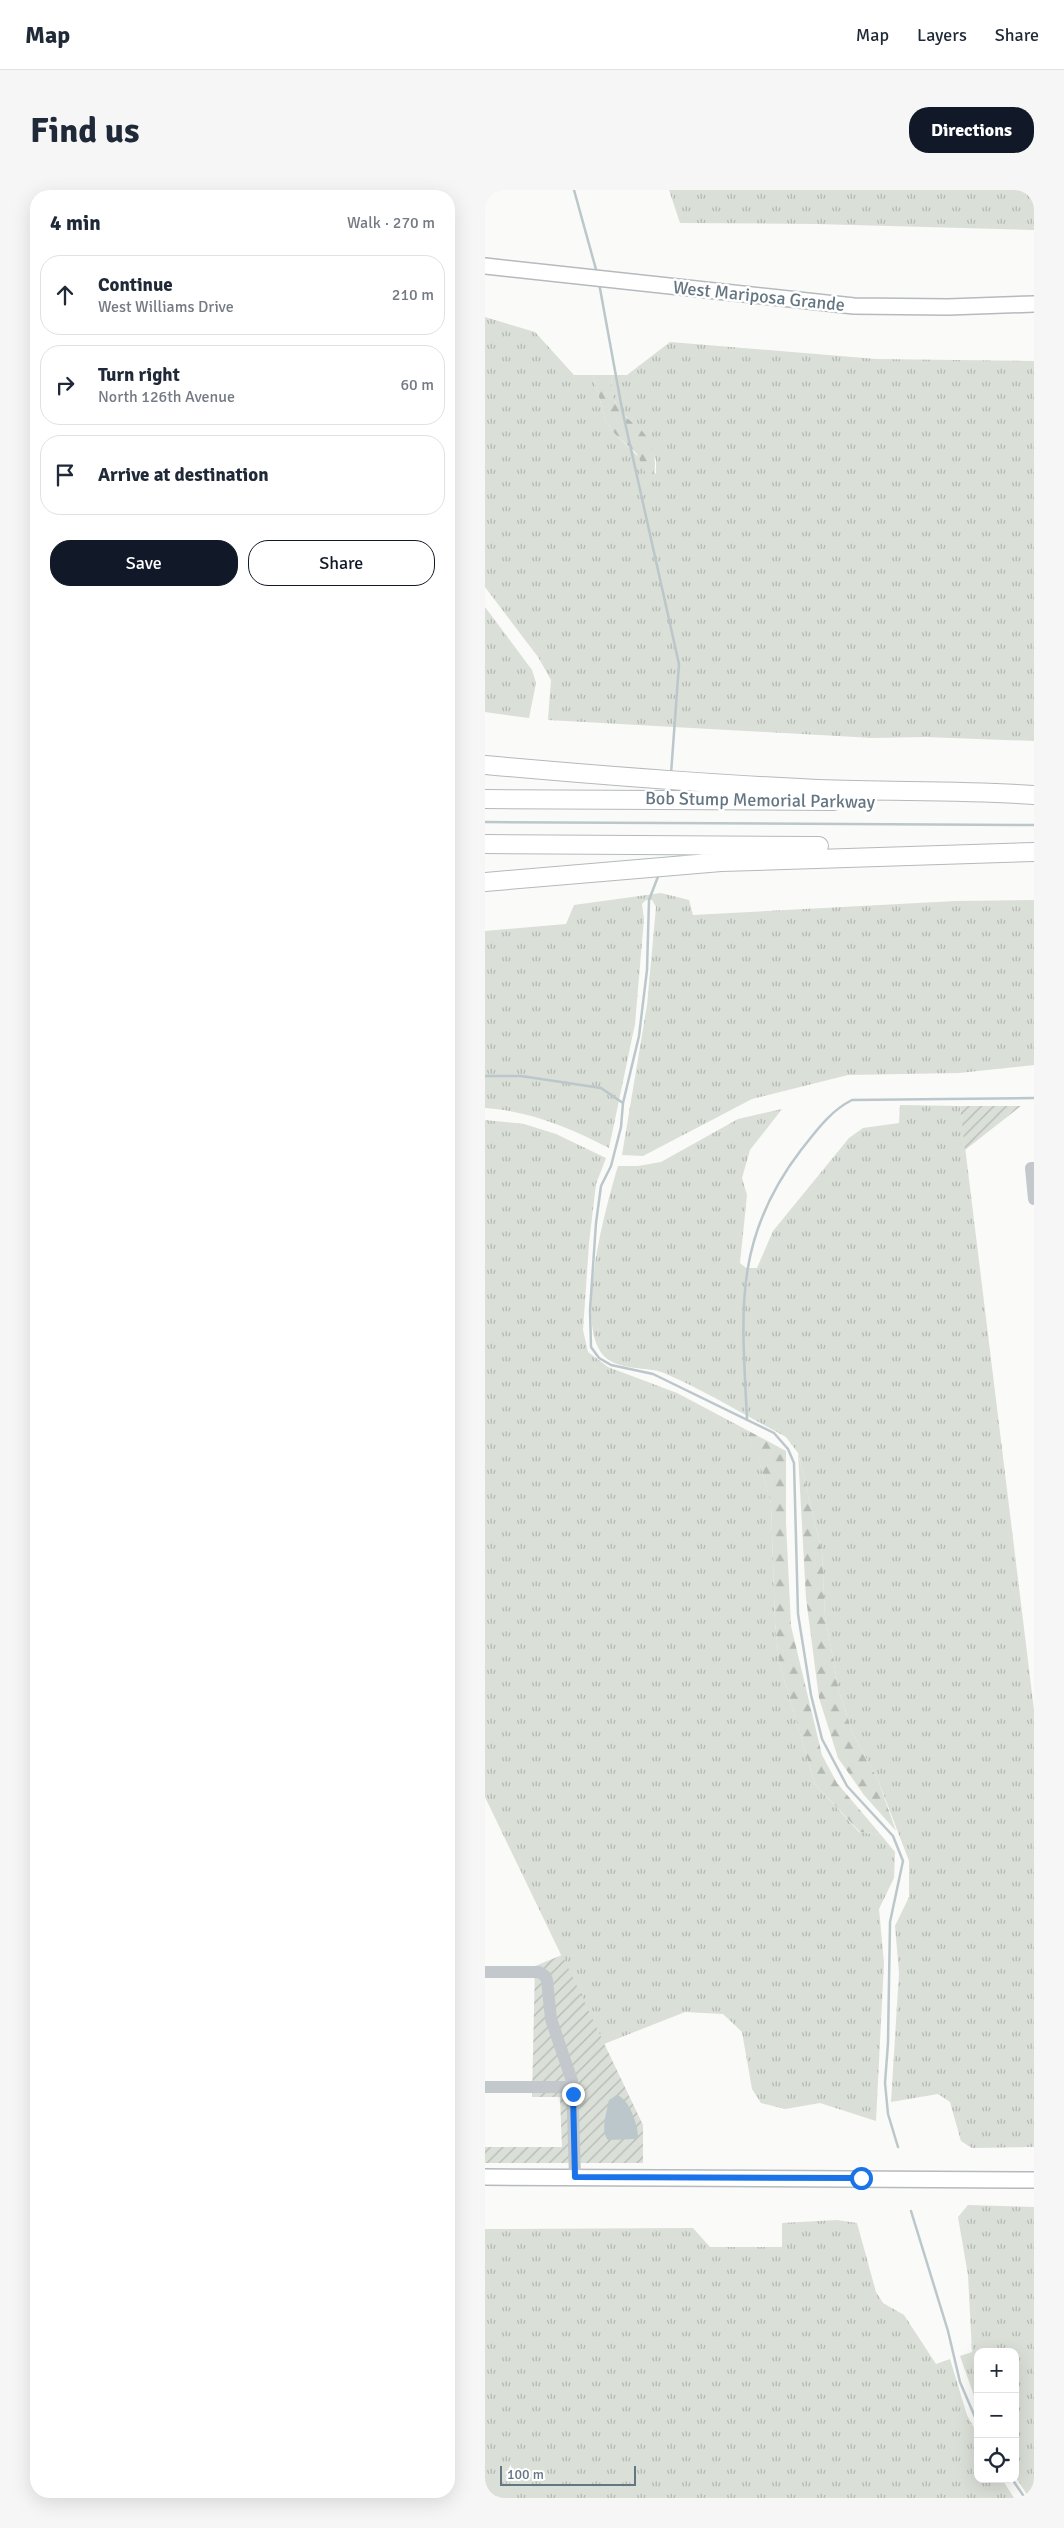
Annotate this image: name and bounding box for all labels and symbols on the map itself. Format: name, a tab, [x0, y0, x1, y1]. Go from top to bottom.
street label: West Mariposa Grande	[672, 276, 846, 316]
street label: Bob Stump Memorial Parkway	[645, 787, 876, 813]
route end	[562, 2083, 585, 2106]
route start	[850, 2167, 873, 2190]
scale bar	[500, 2463, 636, 2486]

